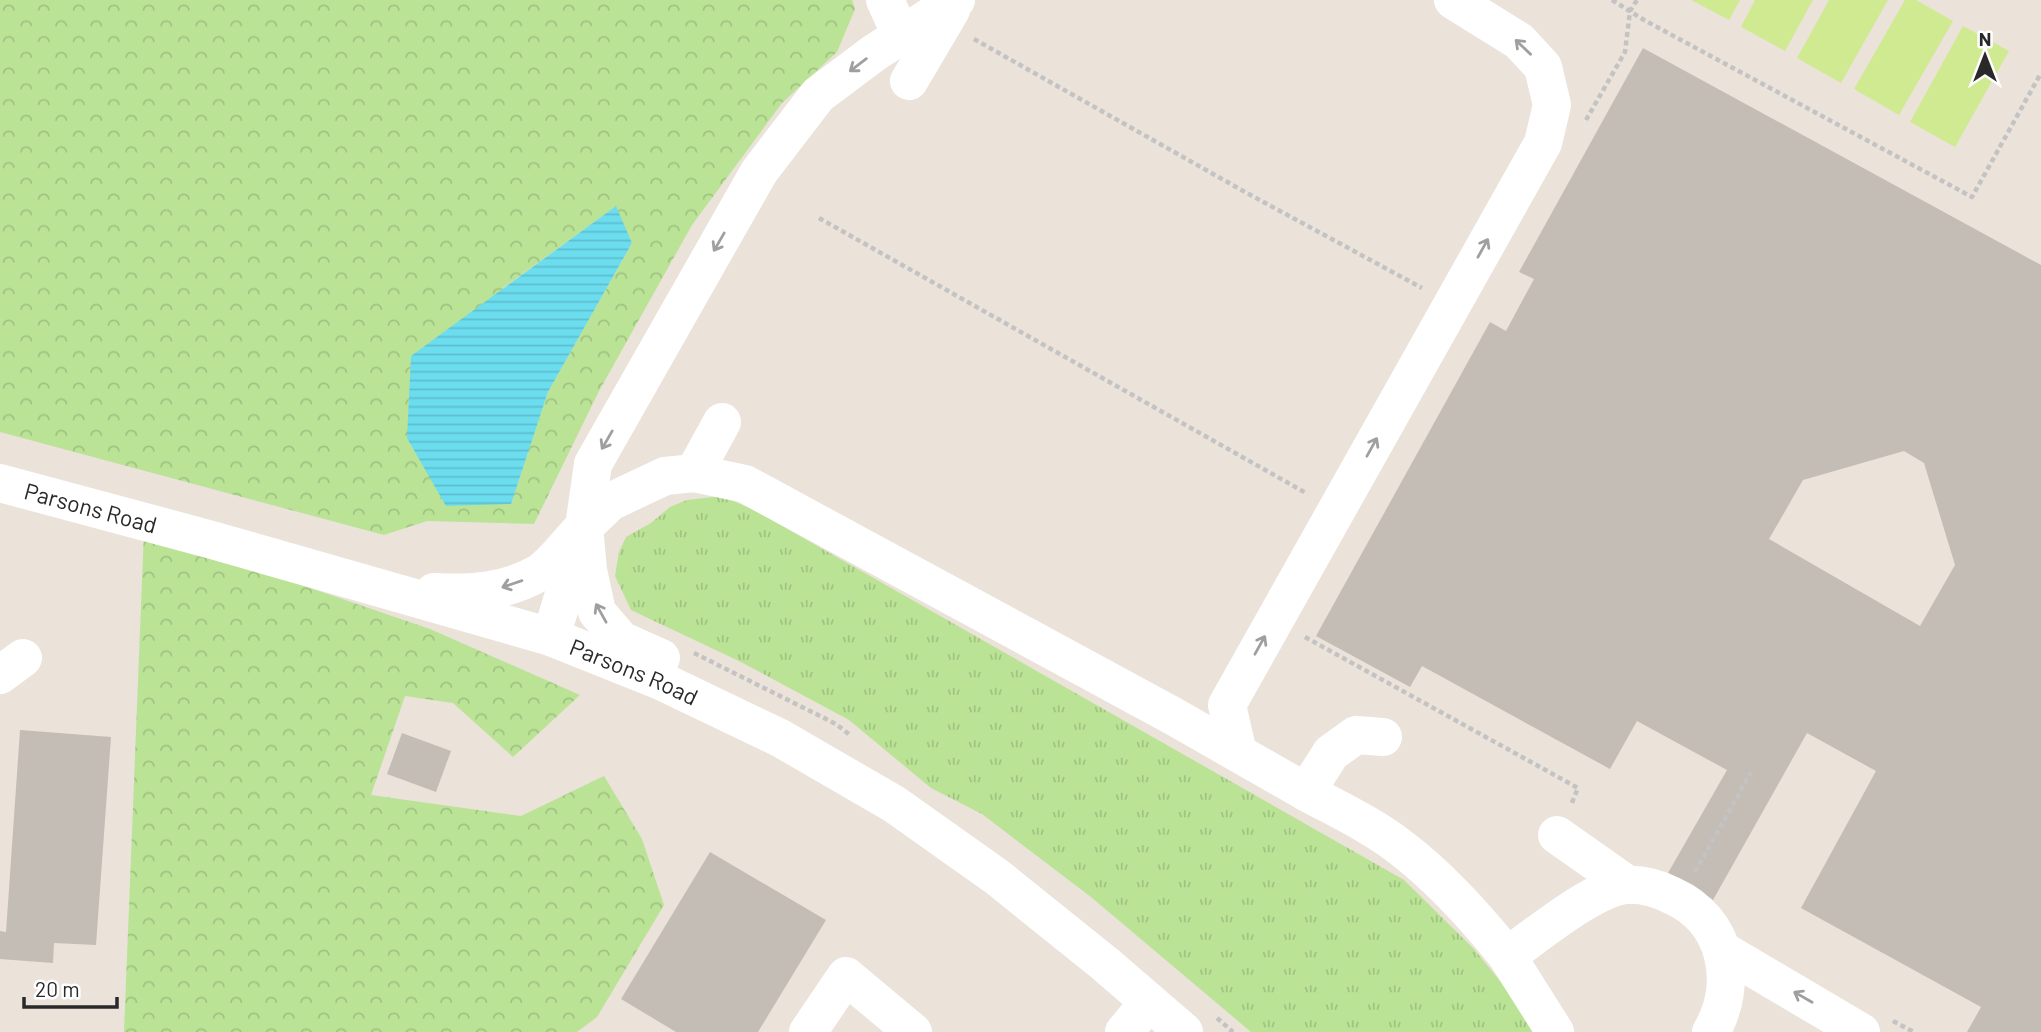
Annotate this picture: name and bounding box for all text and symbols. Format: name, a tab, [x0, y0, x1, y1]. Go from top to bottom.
north arrow	[1950, 21, 2020, 91]
text: N	[1979, 27, 1991, 50]
one-way arrow	[1515, 38, 1532, 55]
one-way arrow	[849, 58, 868, 72]
one-way arrow	[712, 231, 725, 252]
one-way arrow	[1476, 239, 1490, 259]
one-way arrow	[600, 429, 614, 449]
one-way arrow	[1365, 437, 1379, 457]
street label: Parsons Road	[21, 476, 160, 539]
one-way arrow	[502, 578, 524, 591]
one-way arrow	[594, 603, 608, 623]
street label: Parsons Road	[566, 632, 703, 711]
one-way arrow	[1254, 635, 1267, 656]
scale bar	[24, 965, 117, 1009]
text: 20 m	[35, 976, 80, 1001]
one-way arrow	[1793, 990, 1813, 1004]

